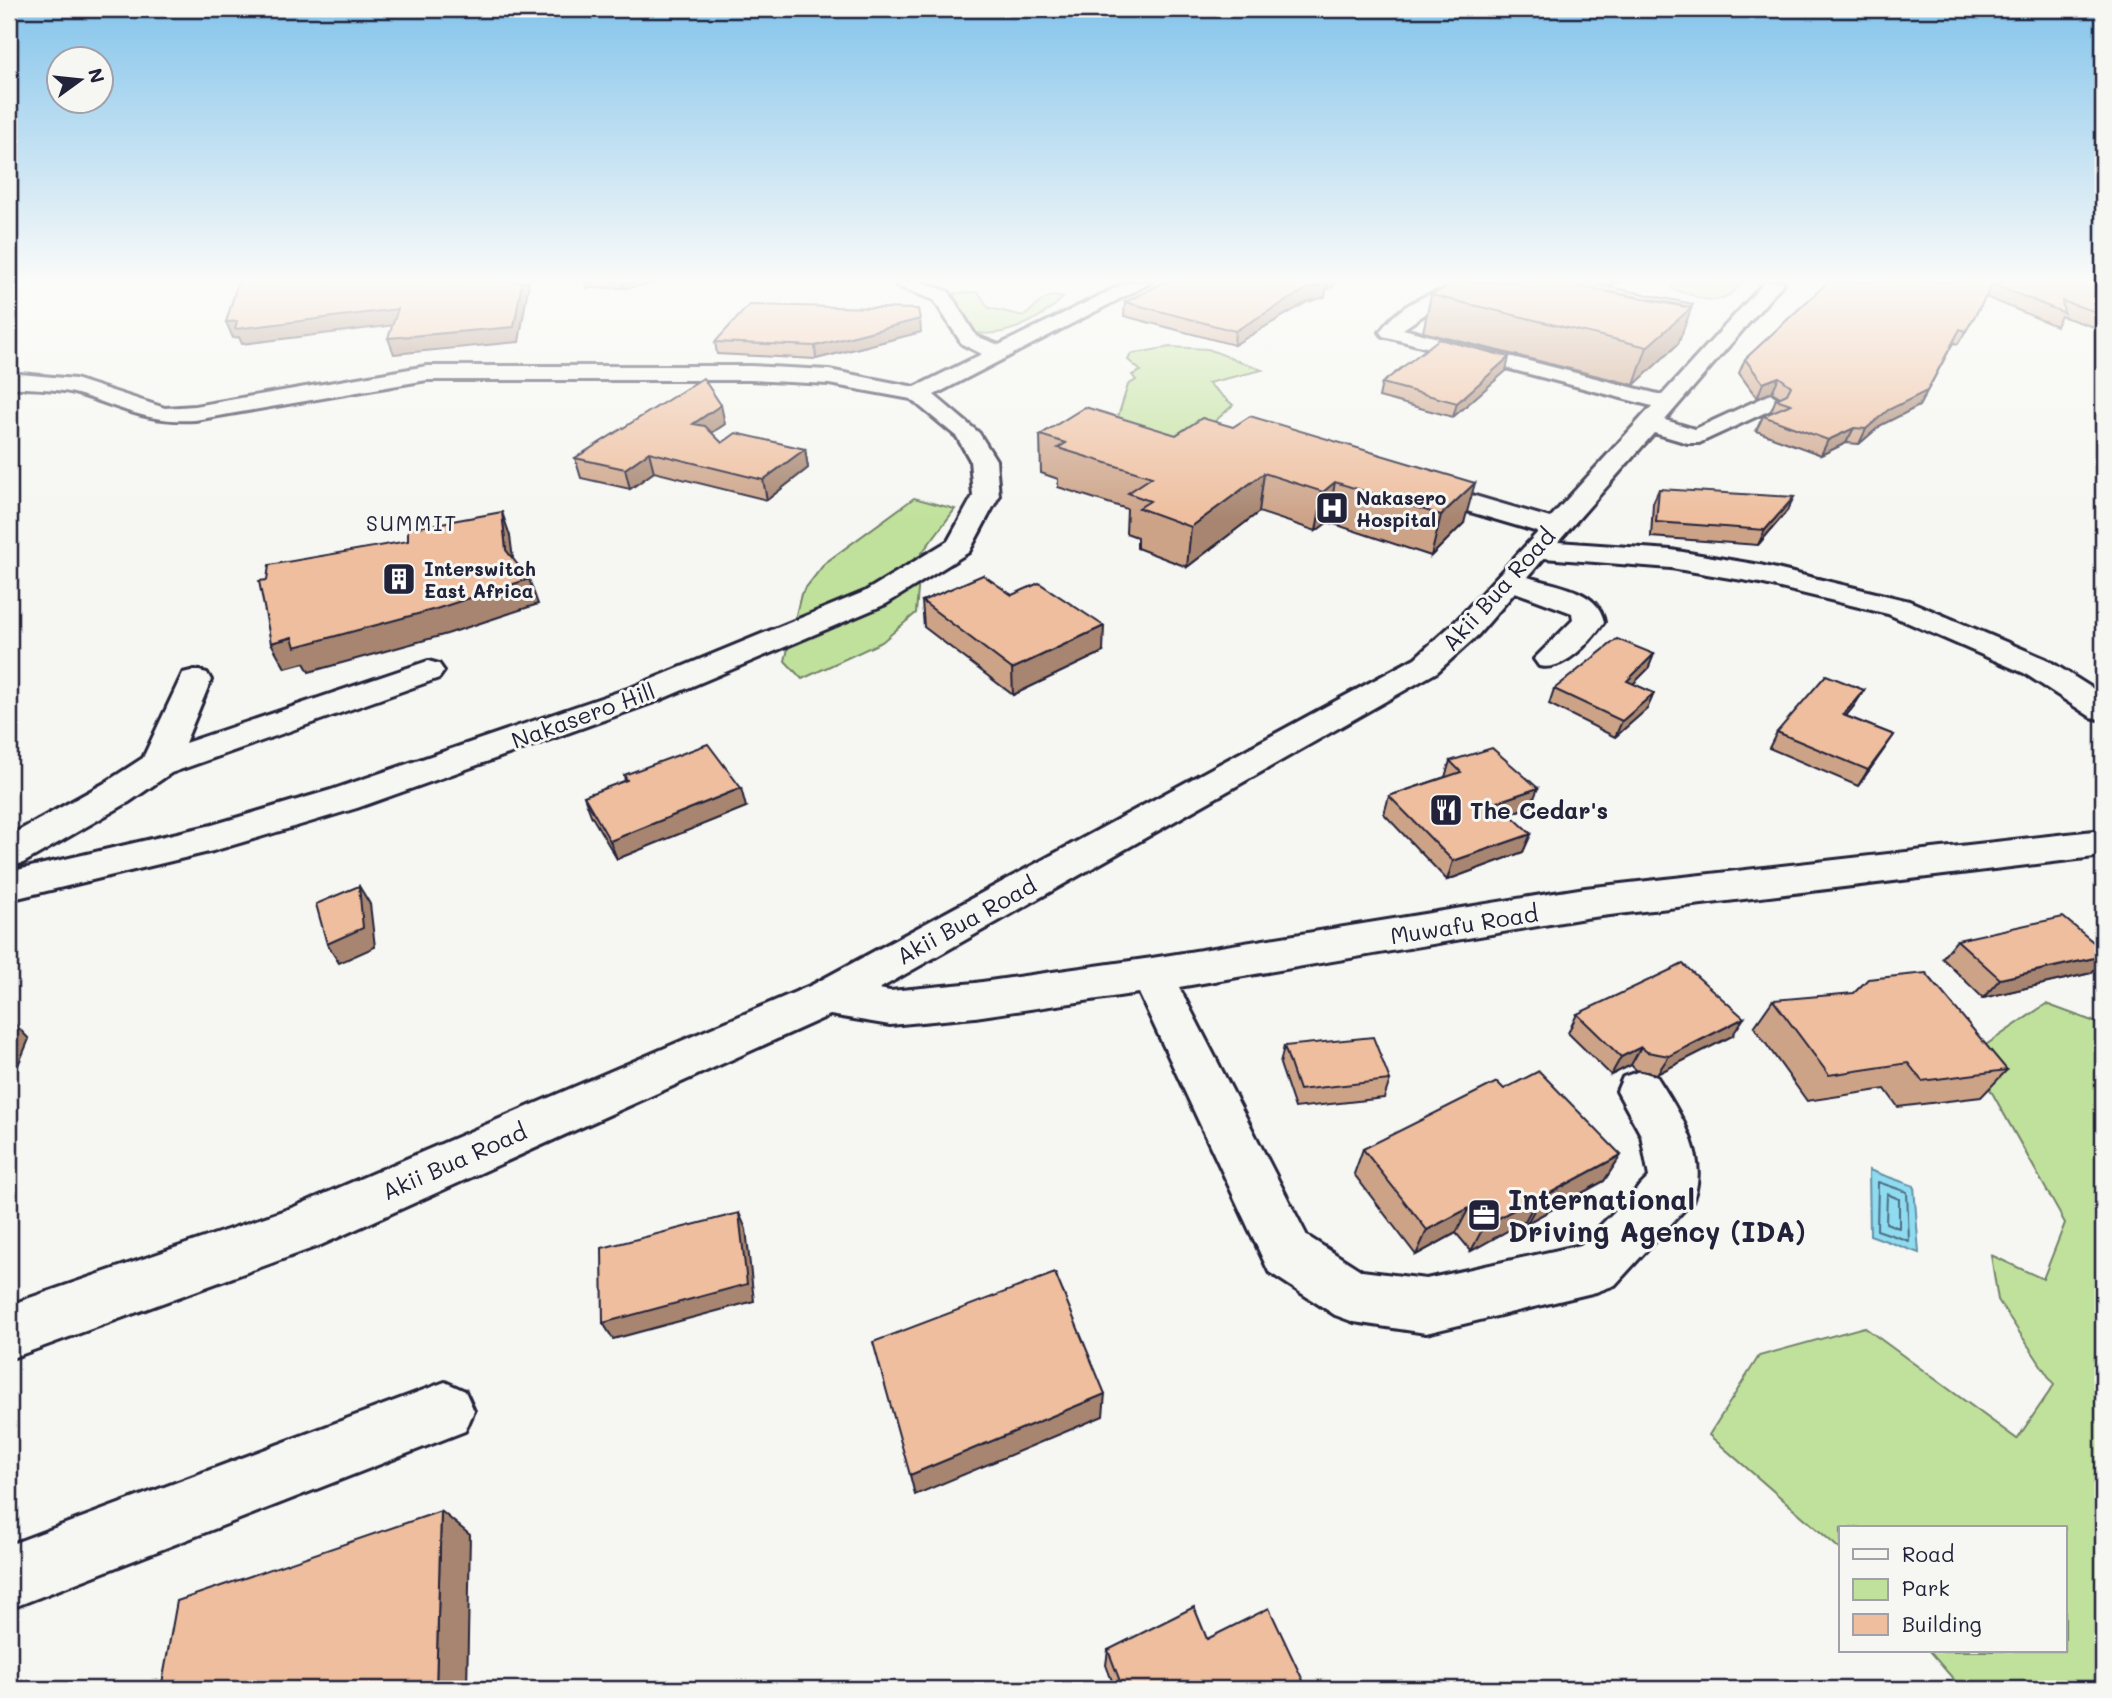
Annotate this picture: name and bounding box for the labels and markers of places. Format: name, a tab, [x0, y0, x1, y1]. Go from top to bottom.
place label: Nakasero Hospital	[1356, 485, 1446, 532]
hospital icon: Nakasero Hospital	[1313, 489, 1351, 527]
place label: Interswitch East Africa	[424, 556, 536, 603]
building icon: Interswitch East Africa	[380, 560, 418, 598]
restaurant icon: The Cedar's	[1427, 791, 1465, 829]
place label: The Cedar's	[1470, 795, 1608, 825]
place label: International Driving Agency (IDA)	[1508, 1181, 1806, 1250]
office icon: International Driving Agency (IDA)	[1465, 1196, 1503, 1234]

